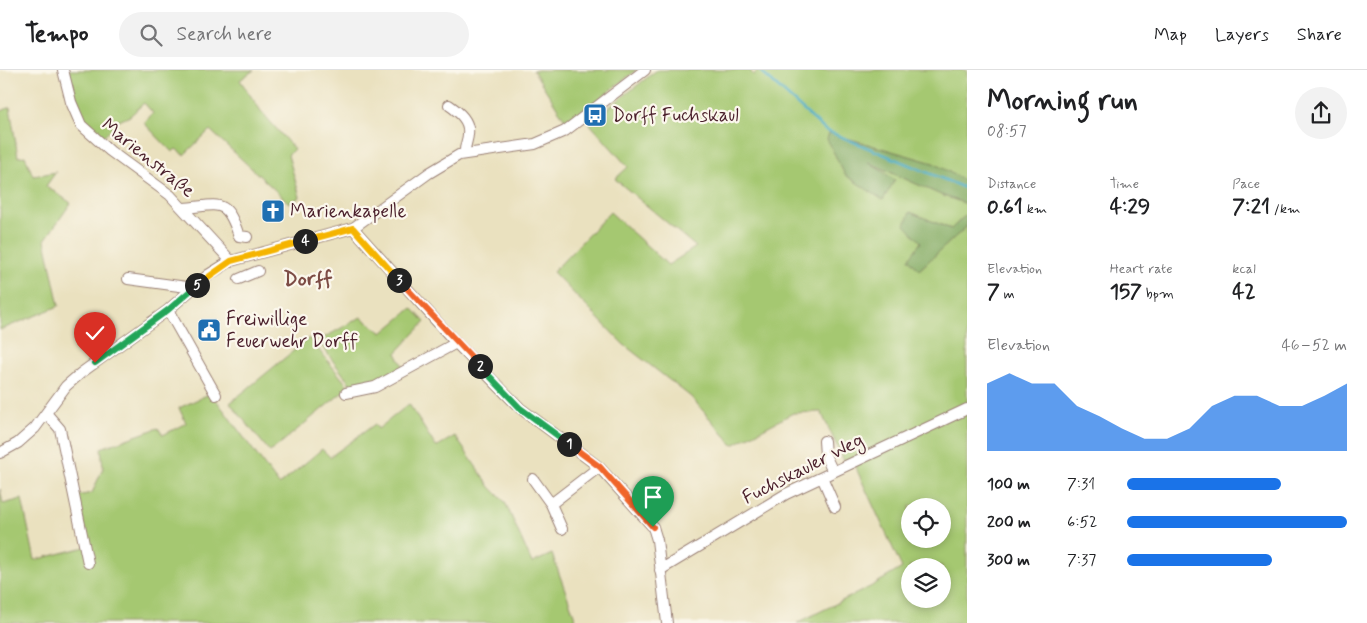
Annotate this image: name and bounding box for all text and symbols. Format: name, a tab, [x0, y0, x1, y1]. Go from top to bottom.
search box	[119, 12, 469, 57]
text: Tempo	[25, 19, 89, 50]
icon: search	[137, 21, 165, 49]
text: Search here	[177, 22, 272, 47]
text: Map	[1154, 23, 1187, 47]
text: Layers	[1215, 23, 1269, 47]
text: Share	[1297, 23, 1342, 47]
text: Morning run	[987, 83, 1138, 120]
button: share	[1295, 87, 1347, 139]
bus stop icon: Dorff Fuchskaul	[582, 102, 608, 128]
place label: Dorff Fuchskaul	[612, 103, 739, 128]
street label: Marienstraße	[96, 113, 200, 203]
text: 08:57	[987, 121, 1027, 142]
text: Distance	[987, 175, 1036, 193]
text: Time	[1110, 175, 1139, 193]
text: Pace	[1232, 175, 1260, 193]
text: 0.61	[987, 193, 1023, 221]
text: 4:29	[1110, 193, 1150, 221]
text: 7:21	[1232, 193, 1270, 221]
church icon: Marienkapelle	[260, 198, 286, 224]
place label: Marienkapelle	[290, 199, 407, 224]
text: km	[1023, 200, 1047, 218]
text: /km	[1270, 200, 1300, 218]
pin: 4	[292, 228, 318, 254]
text: 4	[301, 232, 310, 250]
text: Elevation	[987, 260, 1042, 278]
text: Heart rate	[1110, 260, 1173, 278]
text: kcal	[1232, 260, 1256, 278]
district label: Dorff	[283, 265, 333, 293]
pin: 3	[386, 268, 412, 292]
text: 3	[396, 271, 403, 289]
pin: 5	[184, 272, 210, 298]
text: 5	[193, 276, 202, 294]
text: 7	[987, 278, 1000, 306]
text: 157	[1110, 278, 1142, 306]
text: 42	[1232, 278, 1256, 306]
text: m	[1000, 285, 1015, 303]
text: bpm	[1142, 285, 1174, 303]
place label: Freiwillige Feuerwehr Dorff	[226, 307, 358, 354]
pin	[74, 312, 116, 363]
public building icon: Freiwillige Feuerwehr Dorff	[196, 317, 222, 343]
icon: check	[81, 319, 109, 347]
text: Elevation	[987, 335, 1050, 356]
text: 46–52 m	[1281, 335, 1347, 356]
pin: 2	[468, 354, 492, 378]
text: 2	[477, 357, 484, 375]
street label: Fuchskauler Weg	[738, 428, 869, 512]
pin: 1	[556, 432, 582, 456]
text: 1	[566, 435, 573, 453]
text: 100 m	[987, 474, 1030, 495]
text: 7:31	[1067, 474, 1095, 495]
pin	[632, 476, 674, 527]
icon: arrive	[639, 483, 667, 511]
map controls	[901, 498, 951, 608]
button: locate	[901, 498, 951, 548]
text: 200 m	[987, 512, 1031, 533]
text: 6:52	[1067, 512, 1098, 533]
text: 300 m	[987, 550, 1030, 571]
text: 7:37	[1067, 550, 1096, 571]
button: layers	[901, 558, 951, 608]

